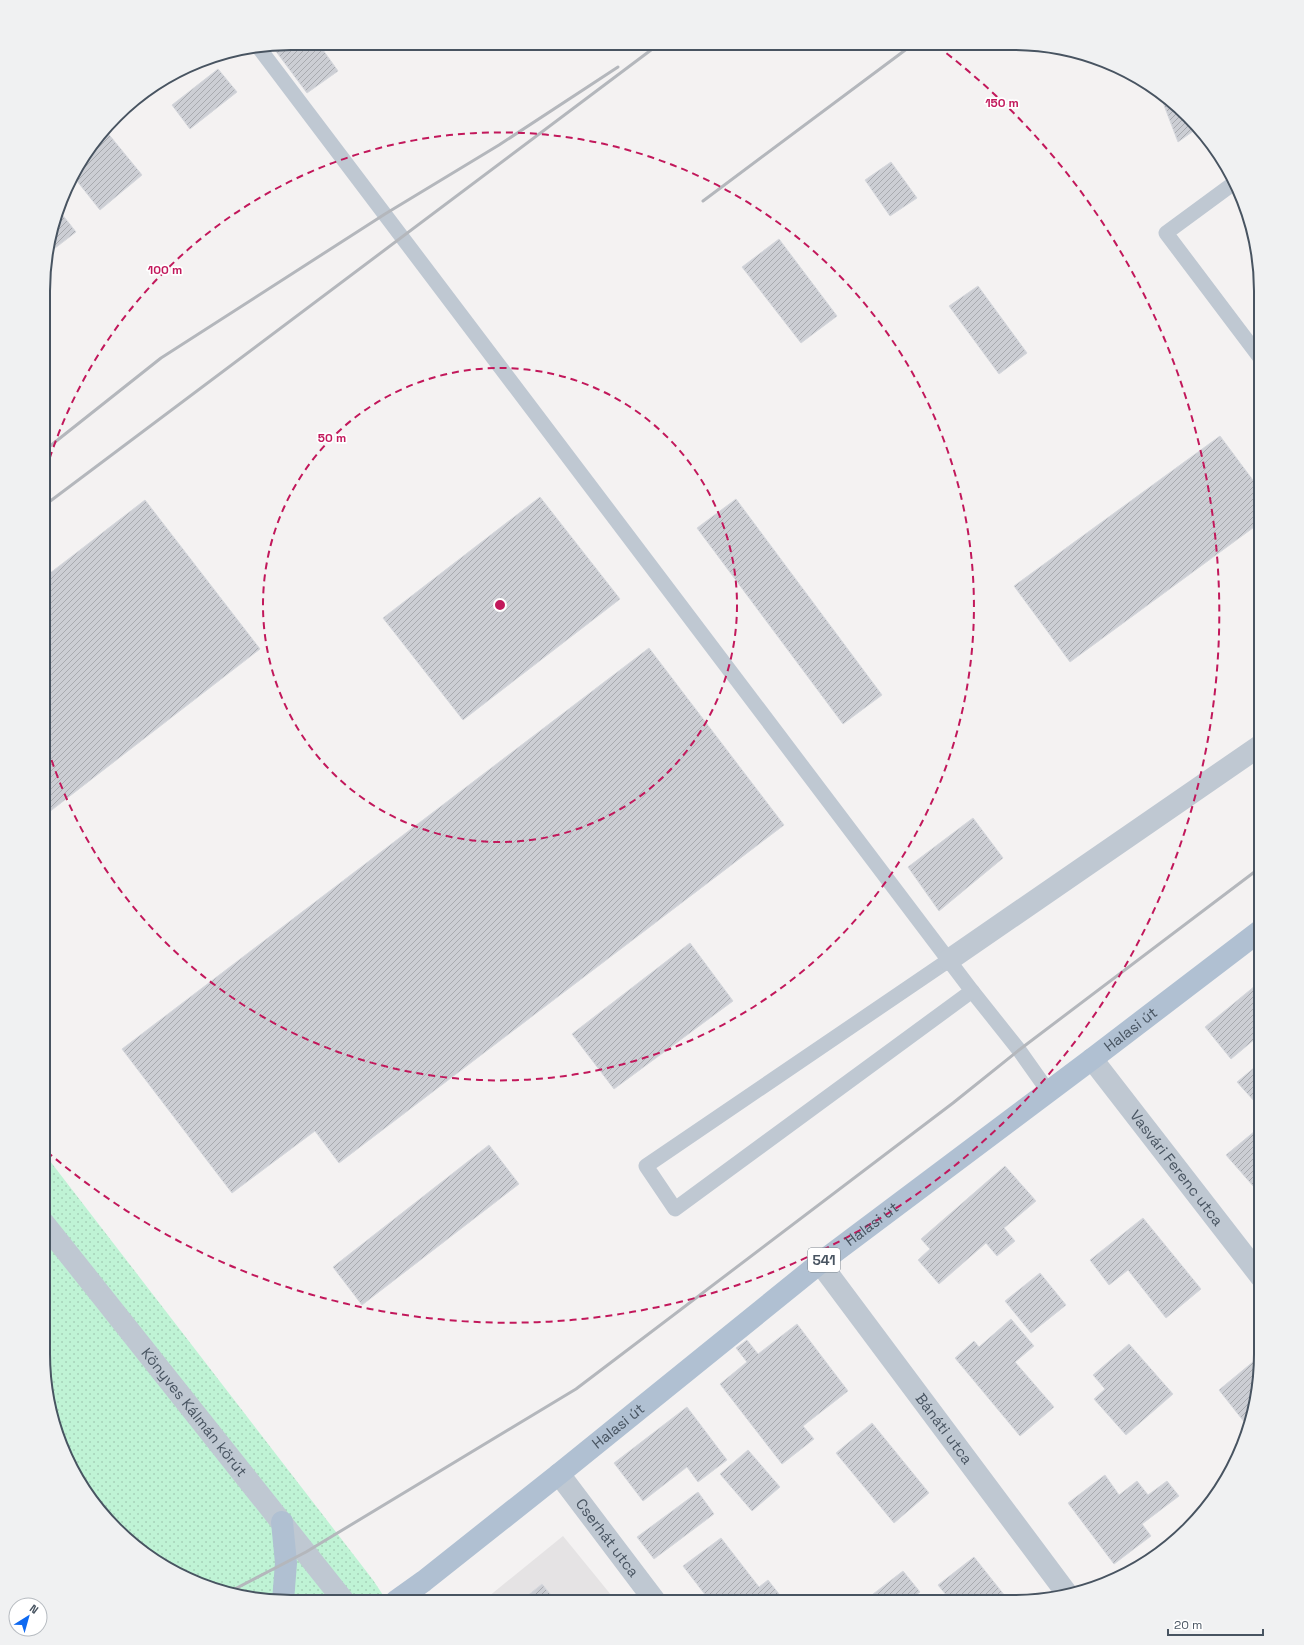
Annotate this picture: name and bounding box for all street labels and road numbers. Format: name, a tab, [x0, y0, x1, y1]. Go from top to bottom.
street label: Halasi út	[1100, 1003, 1161, 1056]
street label: Vasvári Ferenc utca	[1126, 1106, 1228, 1230]
street label: Halasi út	[841, 1197, 902, 1250]
road number: 541	[808, 1248, 840, 1272]
street label: Könyves Kálmán körút	[137, 1344, 252, 1480]
street label: Bánáti utca	[912, 1389, 977, 1468]
street label: Halasi út	[588, 1399, 648, 1453]
street label: Cserhát utca	[572, 1494, 644, 1581]

